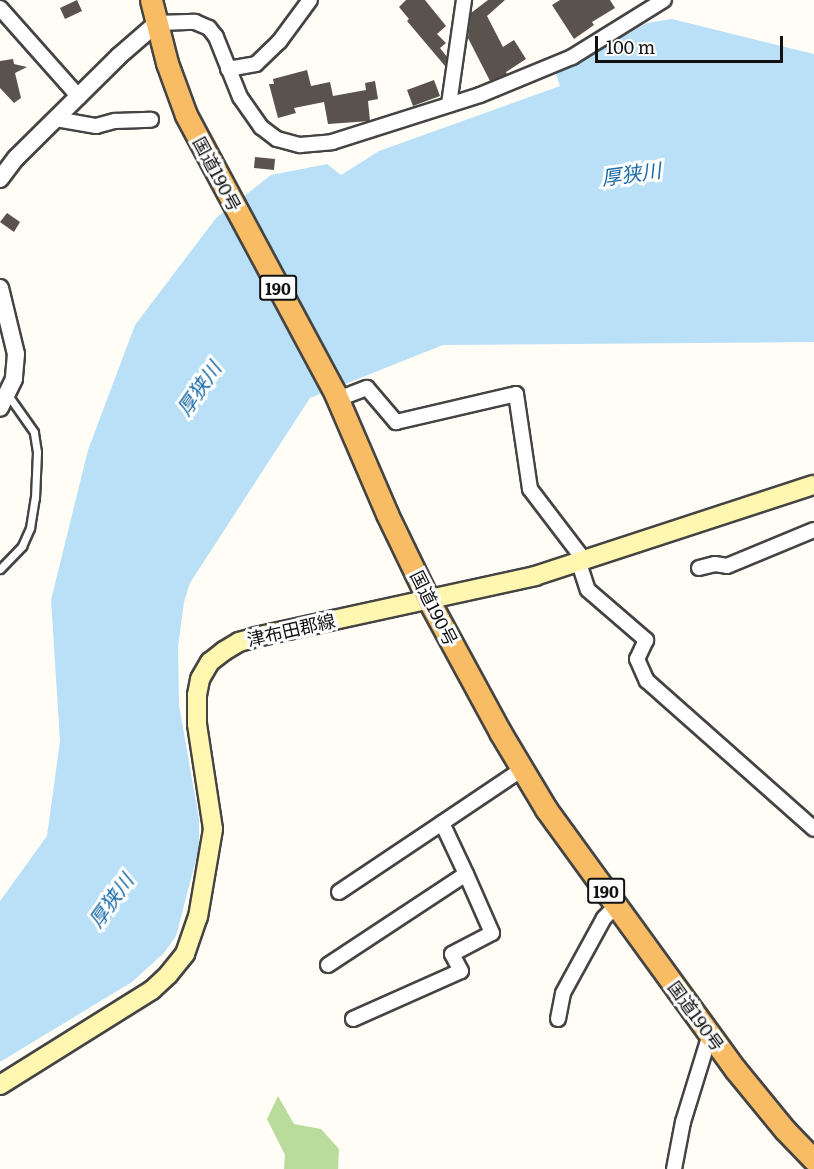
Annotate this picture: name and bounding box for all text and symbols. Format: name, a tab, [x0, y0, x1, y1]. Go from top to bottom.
scale bar	[598, 24, 786, 62]
text: 100 m	[606, 33, 655, 60]
street label: 国道190号	[188, 133, 246, 215]
water label: 厚狭川	[600, 157, 662, 189]
road number: 190	[258, 275, 298, 301]
water label: 厚狭川	[171, 357, 225, 419]
street label: 国道190号	[406, 567, 462, 649]
street label: 津布田郡線	[245, 609, 337, 651]
water label: 厚狭川	[83, 869, 137, 931]
road number: 190	[586, 878, 626, 904]
street label: 国道190号	[663, 977, 729, 1055]

